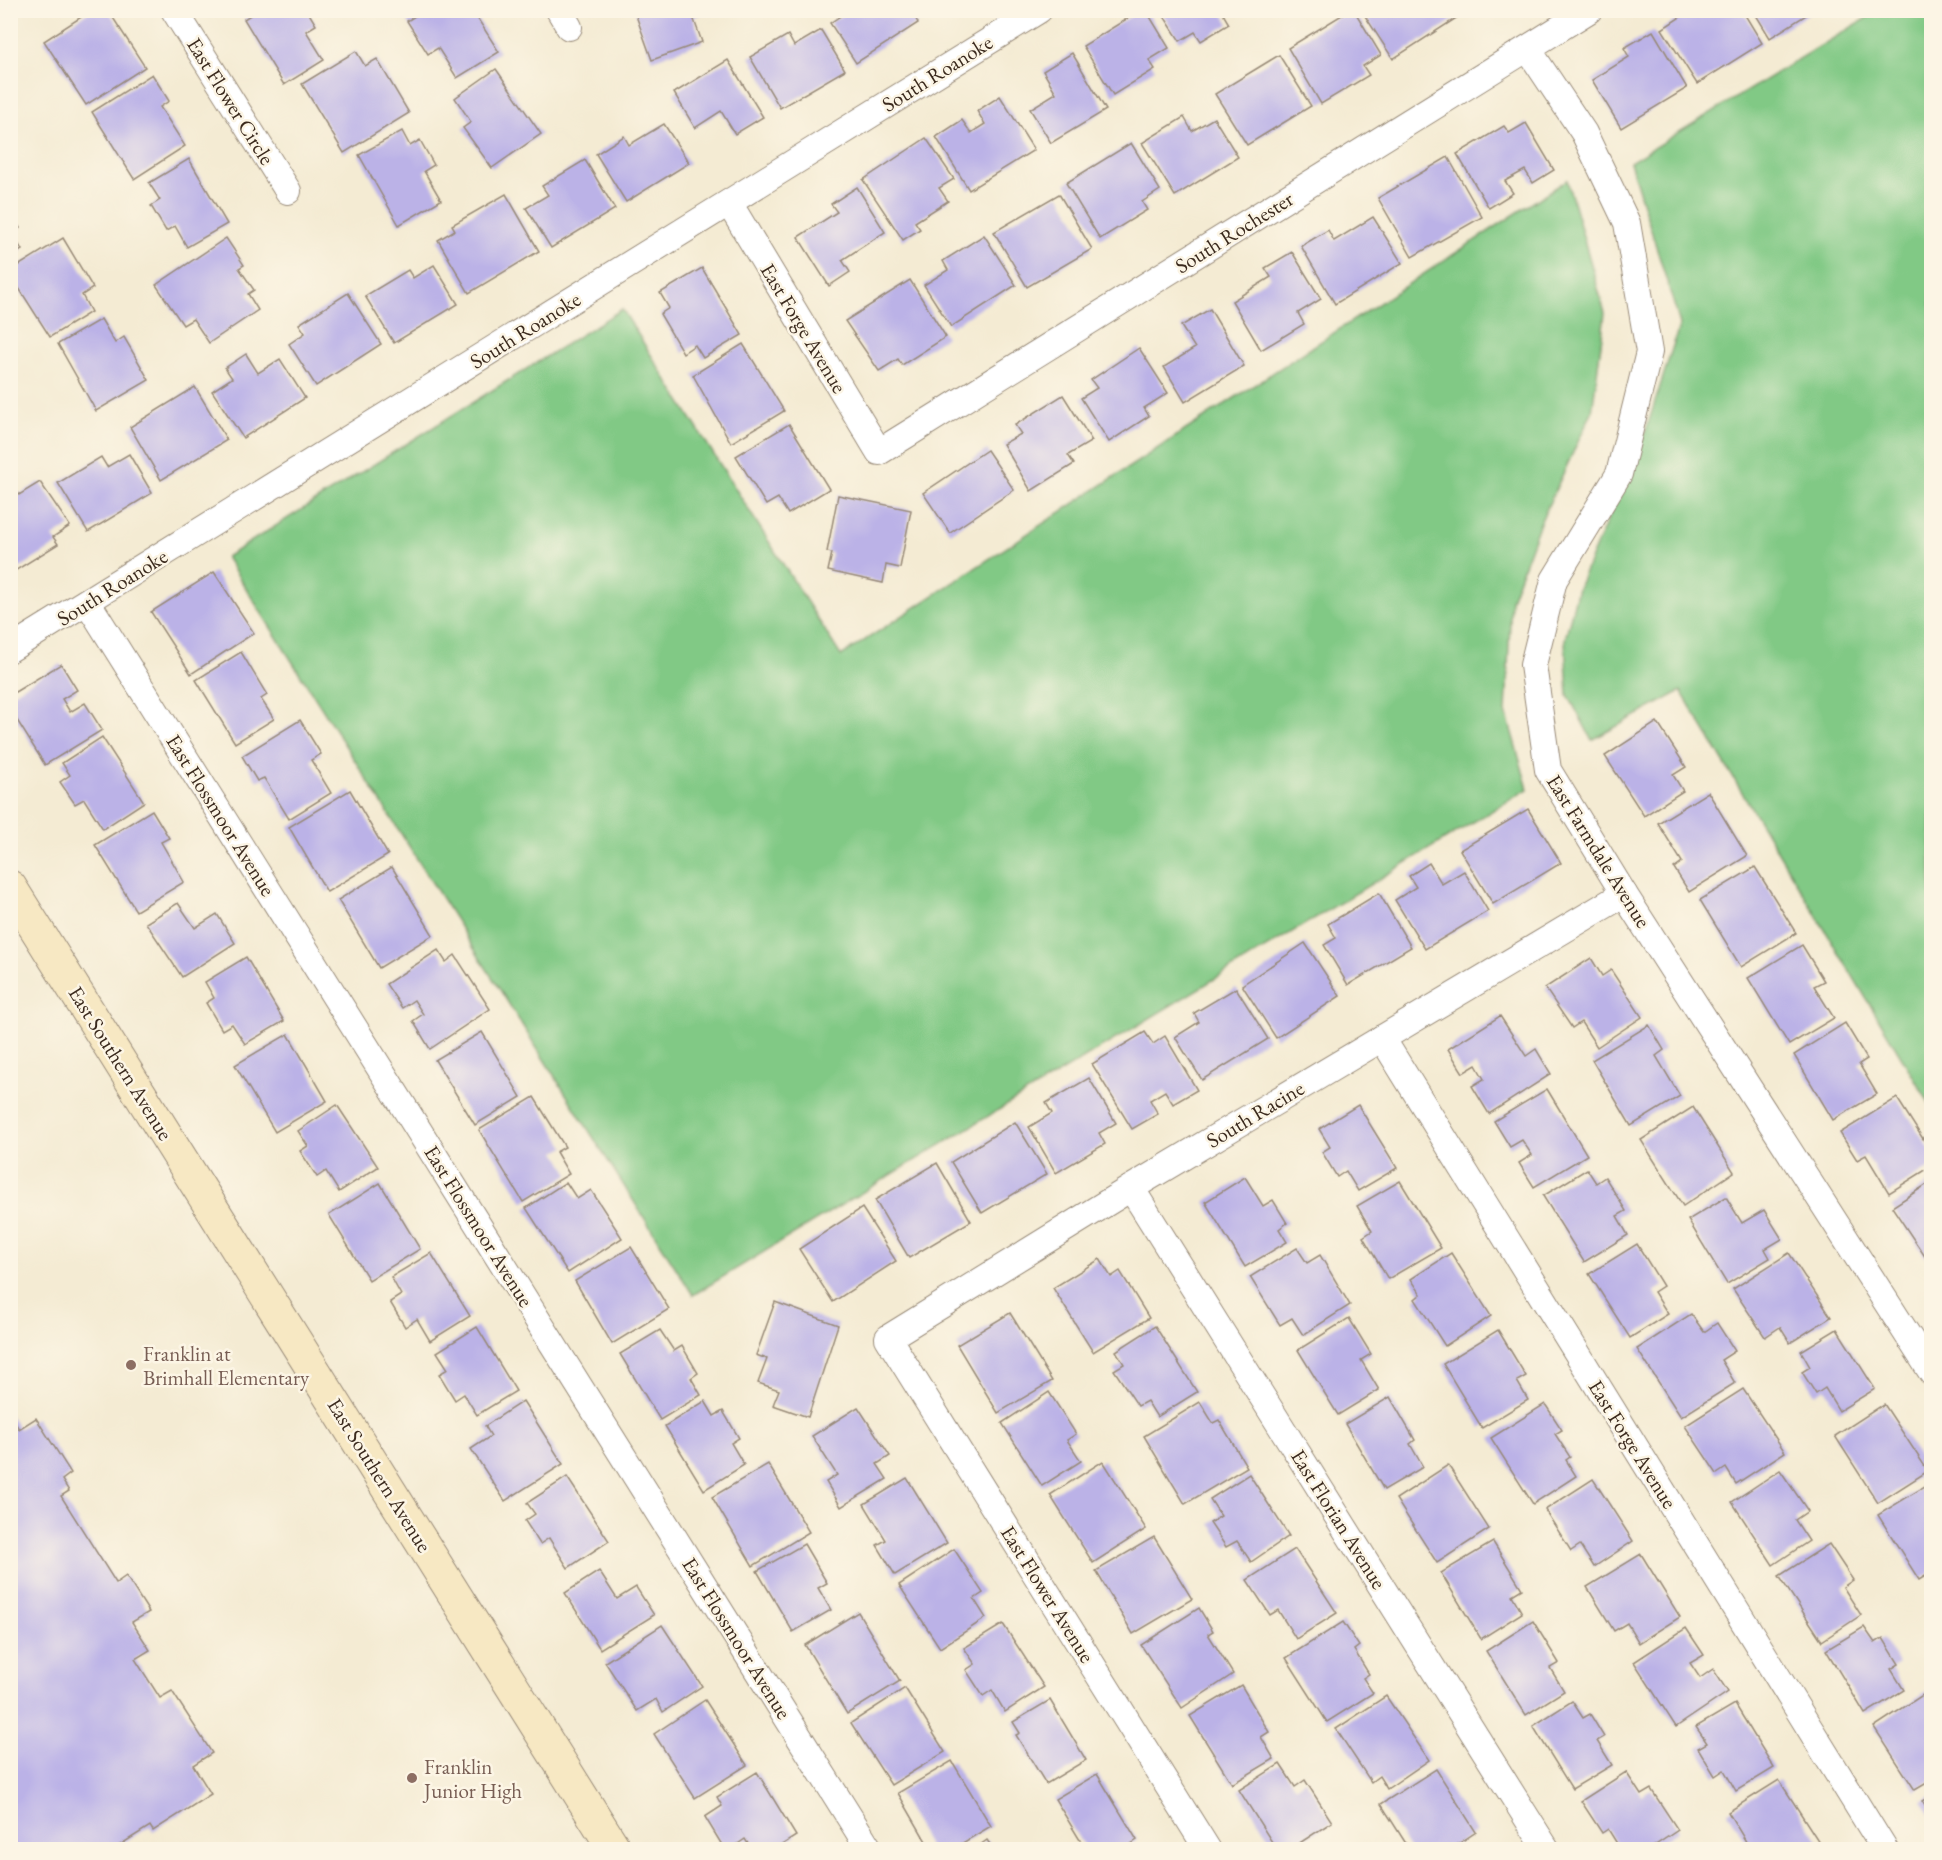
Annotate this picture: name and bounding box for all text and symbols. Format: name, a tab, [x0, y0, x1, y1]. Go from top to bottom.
street label: South Roanoke	[877, 28, 997, 118]
street label: East Flower Circle	[181, 32, 281, 170]
street label: South Rochester	[1170, 185, 1298, 279]
street label: East Forge Avenue	[755, 258, 853, 398]
street label: South Roanoke	[465, 285, 585, 375]
street label: South Roanoke	[52, 542, 172, 632]
street label: East Flossmoor Avenue	[160, 729, 282, 901]
street label: East Farmdale Avenue	[1541, 769, 1657, 933]
street label: East Southern Avenue	[63, 981, 179, 1145]
street label: South Racine	[1201, 1074, 1309, 1154]
street label: East Flossmoor Avenue	[418, 1140, 540, 1312]
place label: Franklin at Brimhall Elementary	[143, 1340, 310, 1391]
marker: Franklin at Brimhall Elementary	[124, 1358, 138, 1372]
street label: East Forge Avenue	[1583, 1375, 1683, 1513]
street label: East Southern Avenue	[322, 1393, 438, 1557]
street label: East Florian Avenue	[1285, 1444, 1393, 1594]
street label: East Flower Avenue	[995, 1520, 1101, 1668]
street label: East Flossmoor Avenue	[676, 1552, 798, 1724]
place label: Franklin Junior High	[422, 1753, 522, 1804]
marker: Franklin Junior High	[405, 1771, 419, 1785]

